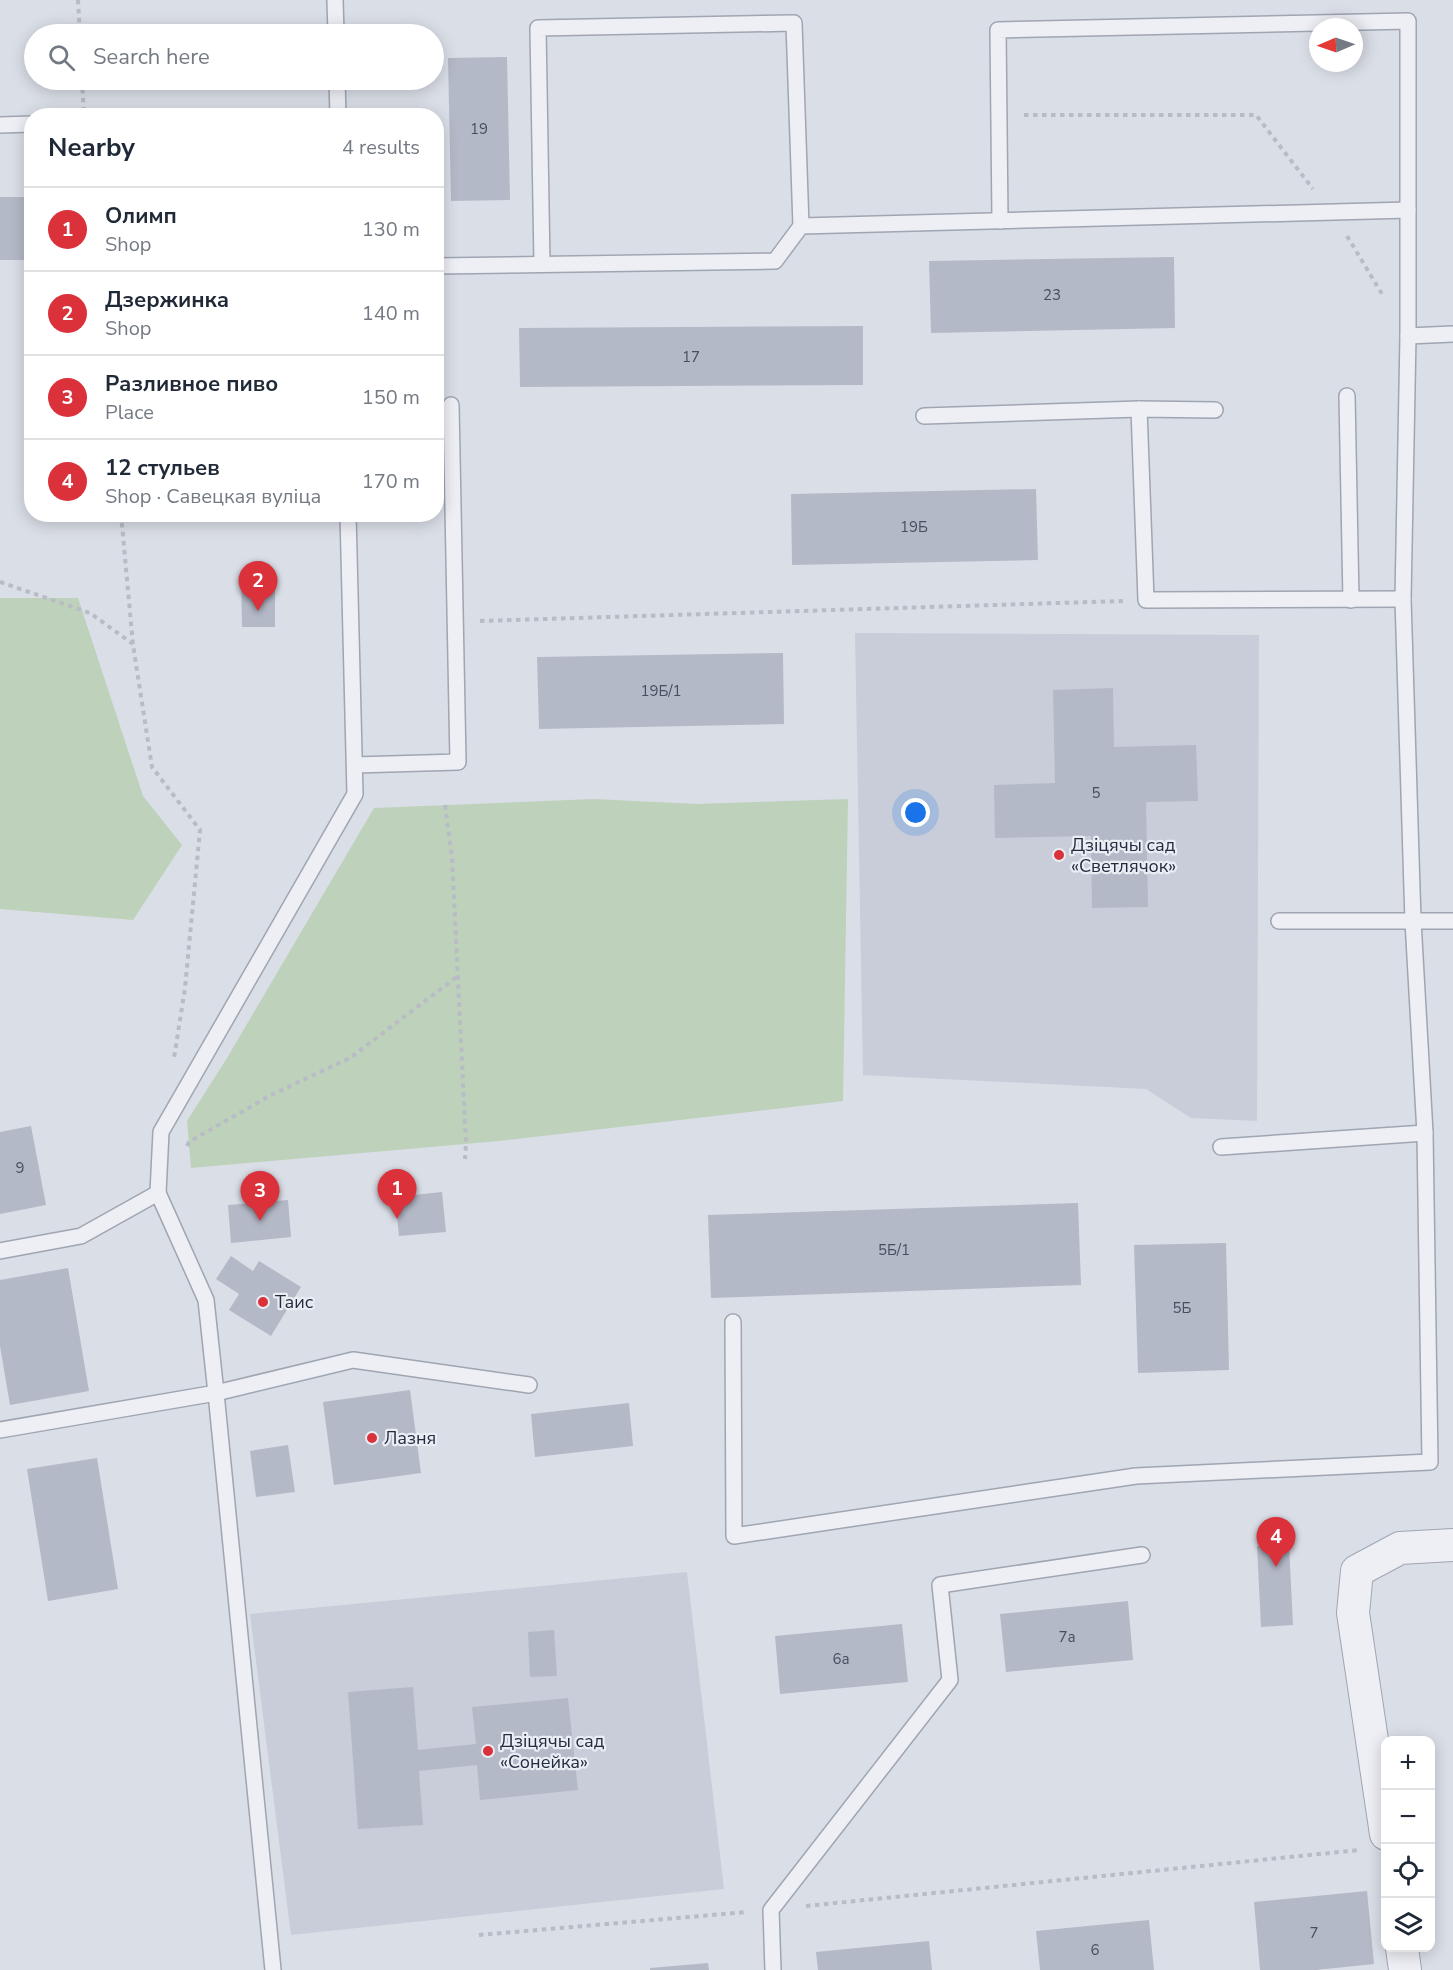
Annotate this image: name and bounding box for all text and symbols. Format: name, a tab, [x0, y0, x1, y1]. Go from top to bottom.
north arrow	[1309, 18, 1363, 72]
search box	[24, 24, 444, 90]
icon: search	[45, 41, 78, 74]
text: Search here	[93, 42, 210, 72]
house number: 19	[470, 119, 488, 139]
text: Nearby	[48, 130, 135, 165]
text: 4 results	[342, 134, 420, 161]
text: Олимп	[105, 201, 177, 231]
text: 1	[62, 216, 74, 243]
text: 130 m	[362, 216, 420, 243]
text: Shop	[105, 231, 151, 258]
text: Дзержинка	[105, 285, 229, 315]
house number: 23	[1043, 285, 1061, 305]
text: 2	[62, 300, 74, 327]
text: 140 m	[362, 300, 420, 327]
text: Shop	[105, 315, 151, 342]
house number: 17	[682, 347, 700, 367]
text: Разливное пиво	[105, 369, 278, 399]
text: 3	[62, 384, 74, 411]
text: 150 m	[362, 384, 420, 411]
text: Place	[105, 399, 154, 426]
text: 12 стульев	[105, 453, 220, 483]
text: 4	[62, 468, 74, 495]
text: 170 m	[362, 468, 420, 495]
text: Shop · Савецкая вуліца	[105, 483, 321, 510]
house number: 19Б	[900, 517, 928, 537]
pin: 2	[238, 562, 278, 611]
house number: 19Б/1	[640, 681, 682, 701]
house number: 5	[1091, 783, 1101, 803]
your location	[901, 798, 930, 827]
place label: Дзіцячы сад «Светлячок»	[1071, 833, 1176, 878]
marker: Дзіцячы сад «Светлячок»	[1052, 848, 1066, 862]
house number: 9	[15, 1158, 25, 1178]
pin: 1	[378, 1170, 416, 1219]
pin: 3	[240, 1172, 280, 1221]
house number: 5Б/1	[878, 1240, 910, 1260]
place label: Таис	[275, 1290, 314, 1314]
marker: Таис	[256, 1295, 270, 1309]
house number: 5Б	[1173, 1298, 1192, 1318]
place label: Лазня	[384, 1426, 436, 1450]
marker: Лазня	[365, 1431, 379, 1445]
pin: 4	[1256, 1518, 1296, 1567]
house number: 7а	[1058, 1627, 1076, 1647]
house number: 6а	[832, 1649, 850, 1669]
place label: Дзіцячы сад «Сонейка»	[500, 1729, 605, 1774]
map controls	[1381, 1736, 1435, 1952]
button: +	[1381, 1736, 1435, 1790]
marker: Дзіцячы сад «Сонейка»	[481, 1744, 495, 1758]
button: −	[1381, 1790, 1435, 1844]
button: locate	[1381, 1844, 1435, 1898]
button: layers	[1381, 1898, 1435, 1952]
house number: 7	[1309, 1923, 1319, 1943]
house number: 6	[1090, 1940, 1100, 1960]

